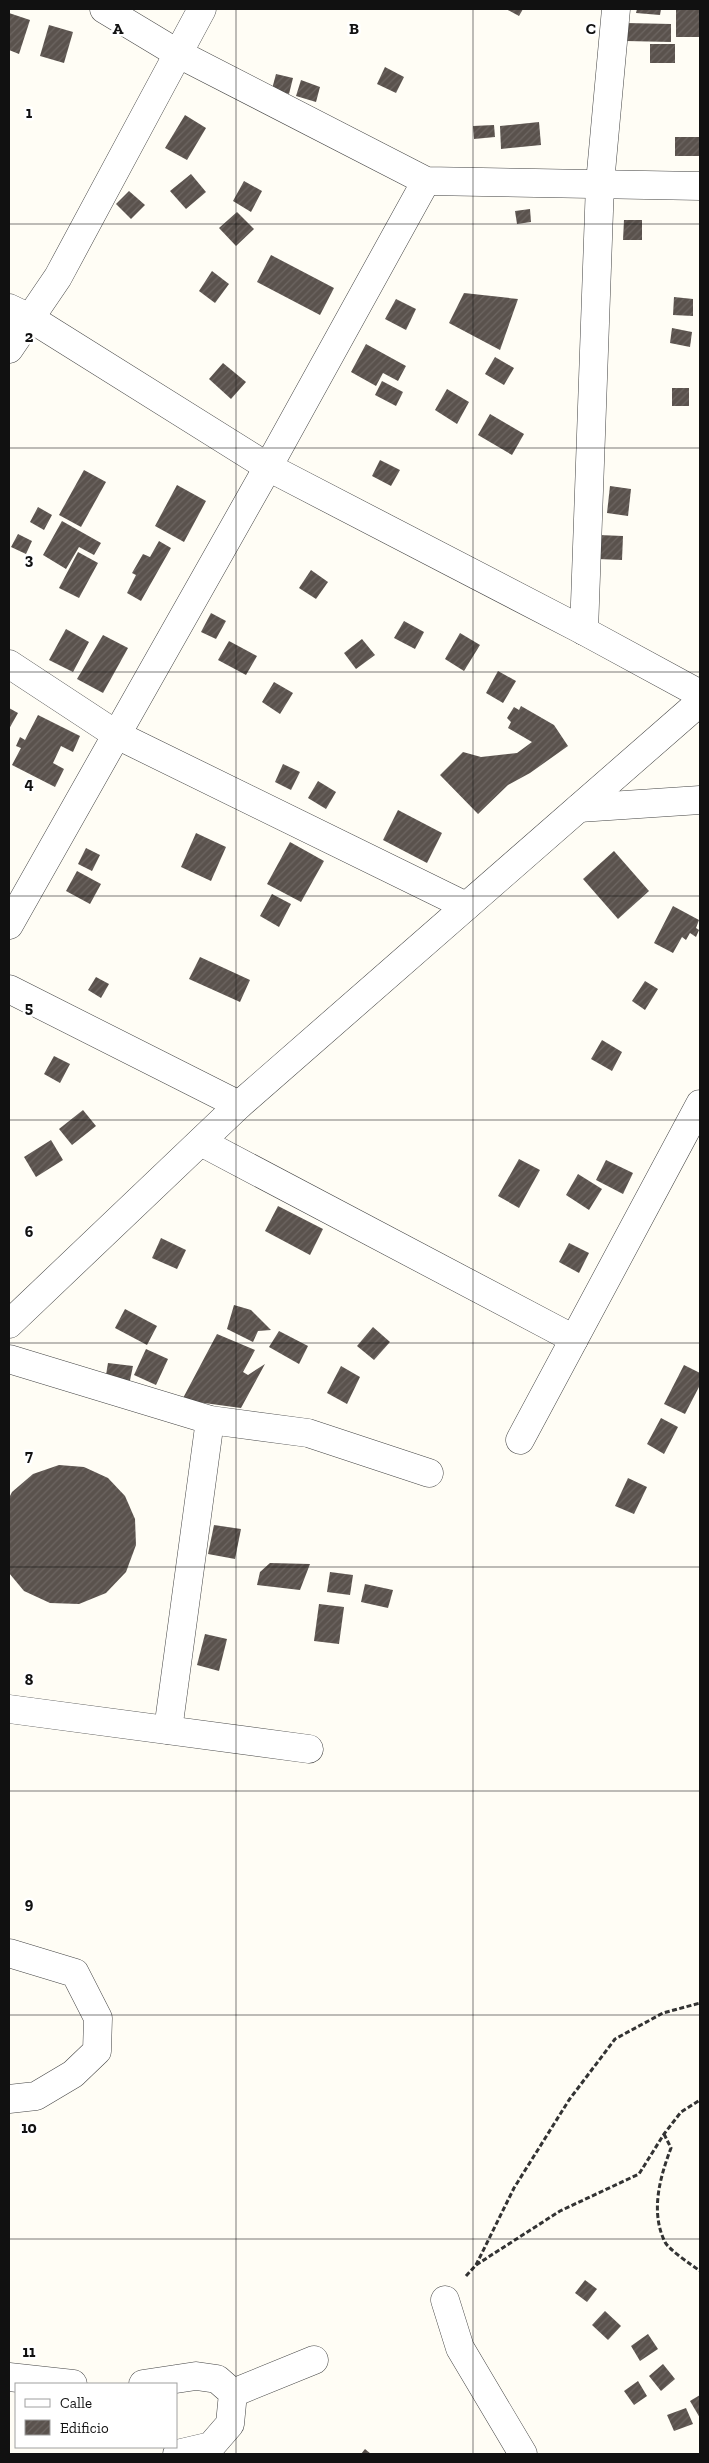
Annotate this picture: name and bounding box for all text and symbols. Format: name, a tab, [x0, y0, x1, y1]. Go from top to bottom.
text: A	[113, 19, 124, 38]
text: B	[349, 19, 359, 38]
text: C	[586, 19, 596, 38]
text: 1	[26, 103, 33, 122]
text: 2	[25, 327, 34, 346]
text: 3	[25, 550, 34, 569]
text: 4	[24, 774, 34, 793]
text: 5	[25, 998, 33, 1017]
text: 6	[25, 1222, 34, 1241]
text: 7	[25, 1446, 33, 1465]
text: 8	[25, 1670, 34, 1689]
text: 9	[25, 1894, 34, 1913]
text: 10	[21, 2118, 37, 2137]
text: 11	[23, 2342, 36, 2361]
legend	[15, 2383, 178, 2448]
text: Calle	[60, 2394, 92, 2412]
text: Edificio	[60, 2419, 109, 2437]

